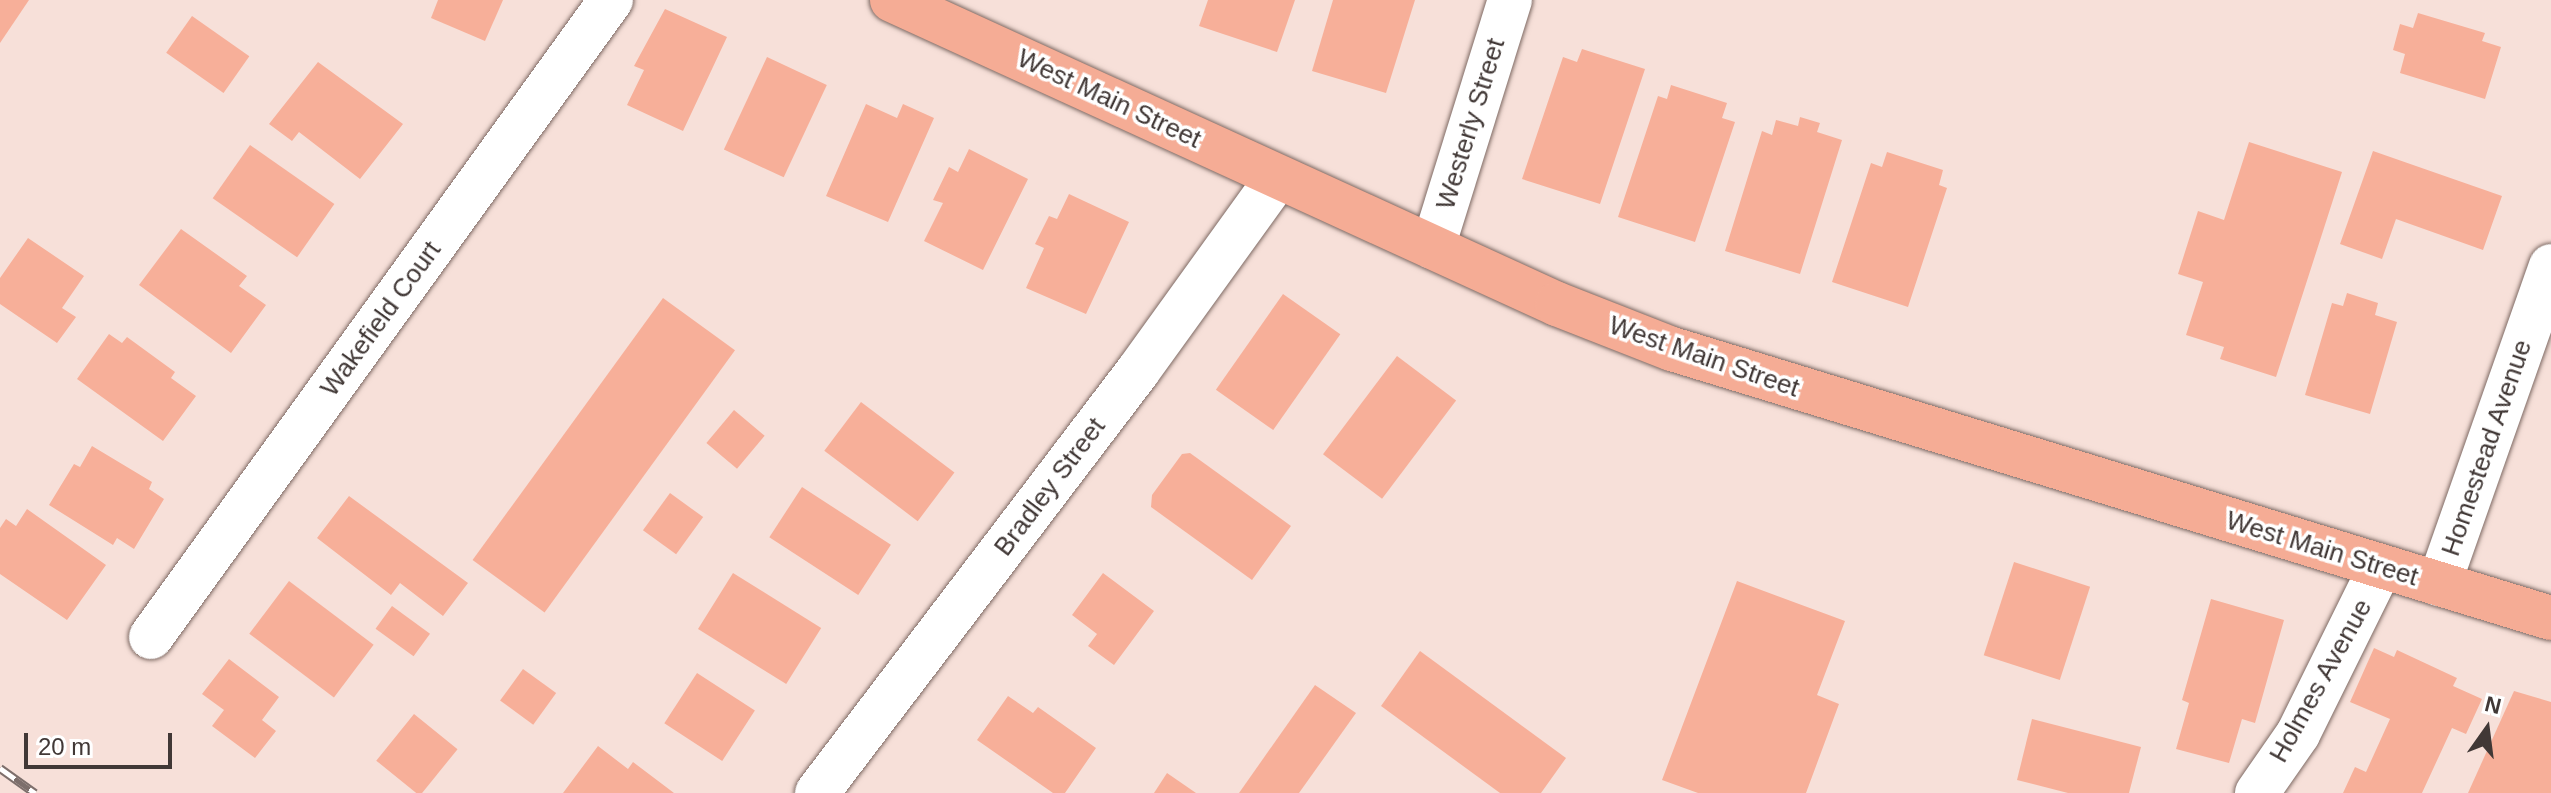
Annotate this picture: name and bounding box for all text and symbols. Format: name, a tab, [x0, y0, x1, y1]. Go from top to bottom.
street label: Westerly Street	[1430, 35, 1512, 213]
street label: West Main Street	[1012, 43, 1206, 155]
street label: Wakefield Court	[314, 235, 448, 403]
street label: West Main Street	[1605, 310, 1803, 404]
street label: Homestead Avenue	[2435, 335, 2539, 561]
street label: Bradley Street	[988, 412, 1112, 562]
street label: West Main Street	[2222, 505, 2422, 593]
street label: Holmes Avenue	[2263, 593, 2379, 769]
north arrow	[2447, 689, 2527, 769]
text: N	[2482, 691, 2504, 719]
scale bar	[28, 717, 176, 767]
text: 20 m	[38, 733, 91, 760]

